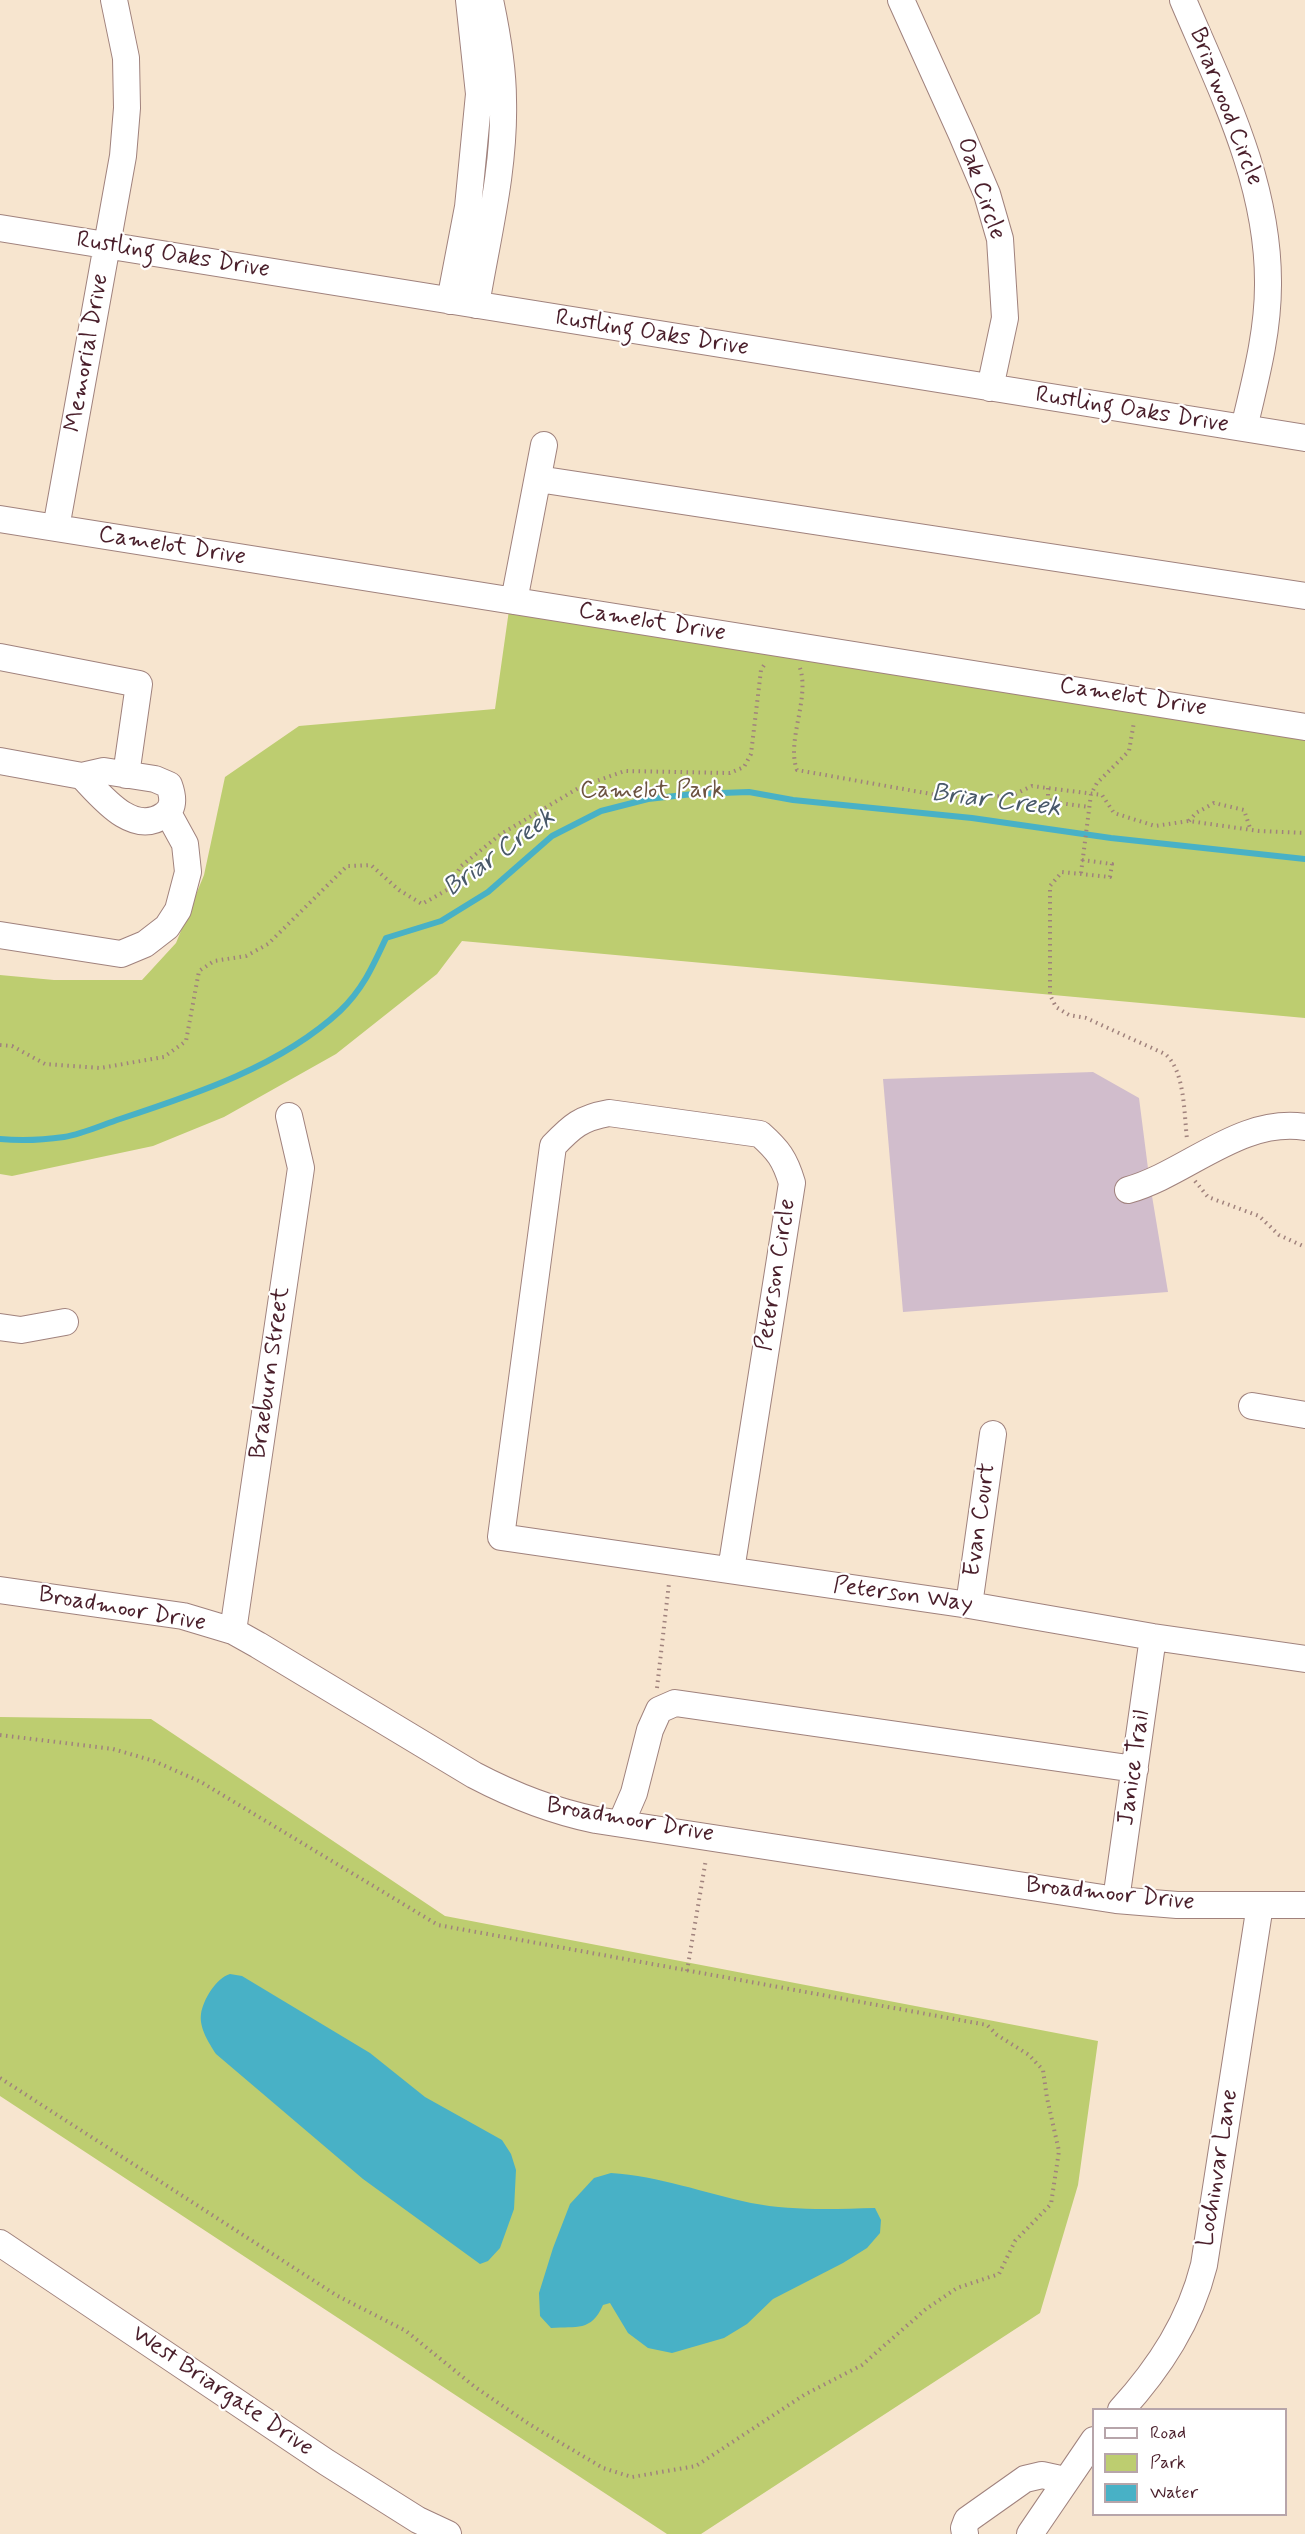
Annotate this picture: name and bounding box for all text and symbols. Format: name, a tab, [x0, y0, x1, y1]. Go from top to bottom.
street label: Briarwood Circle	[1182, 24, 1268, 190]
street label: Oak Circle	[949, 134, 1011, 244]
street label: Rustling Oaks Drive	[74, 227, 272, 285]
street label: Memorial Drive	[60, 271, 116, 435]
street label: Rustling Oaks Drive	[553, 305, 751, 363]
street label: Rustling Oaks Drive	[1033, 382, 1231, 440]
street label: Camelot Drive	[96, 521, 248, 573]
street label: Camelot Drive	[576, 597, 728, 649]
street label: Camelot Drive	[1057, 672, 1209, 724]
park label: Camelot Park	[580, 778, 724, 806]
water label: Briar Creek	[930, 779, 1062, 825]
water label: Briar Creek	[438, 803, 562, 905]
street label: Peterson Circle	[751, 1197, 803, 1353]
street label: Braeburn Street	[245, 1285, 297, 1461]
street label: Evan Court	[959, 1461, 1003, 1579]
street label: Peterson Way	[831, 1572, 975, 1620]
street label: Broadmoor Drive	[36, 1581, 208, 1639]
street label: Janice Trail	[1113, 1709, 1157, 1827]
street label: Broadmoor Drive	[544, 1792, 716, 1850]
street label: Broadmoor Drive	[1024, 1872, 1196, 1918]
street label: Lochinvar Lane	[1192, 2087, 1246, 2249]
street label: West Briargate Drive	[126, 2320, 318, 2464]
legend	[1092, 2408, 1287, 2516]
text: Road	[1150, 2421, 1186, 2445]
text: Park	[1150, 2451, 1186, 2475]
text: Water	[1150, 2481, 1198, 2505]

